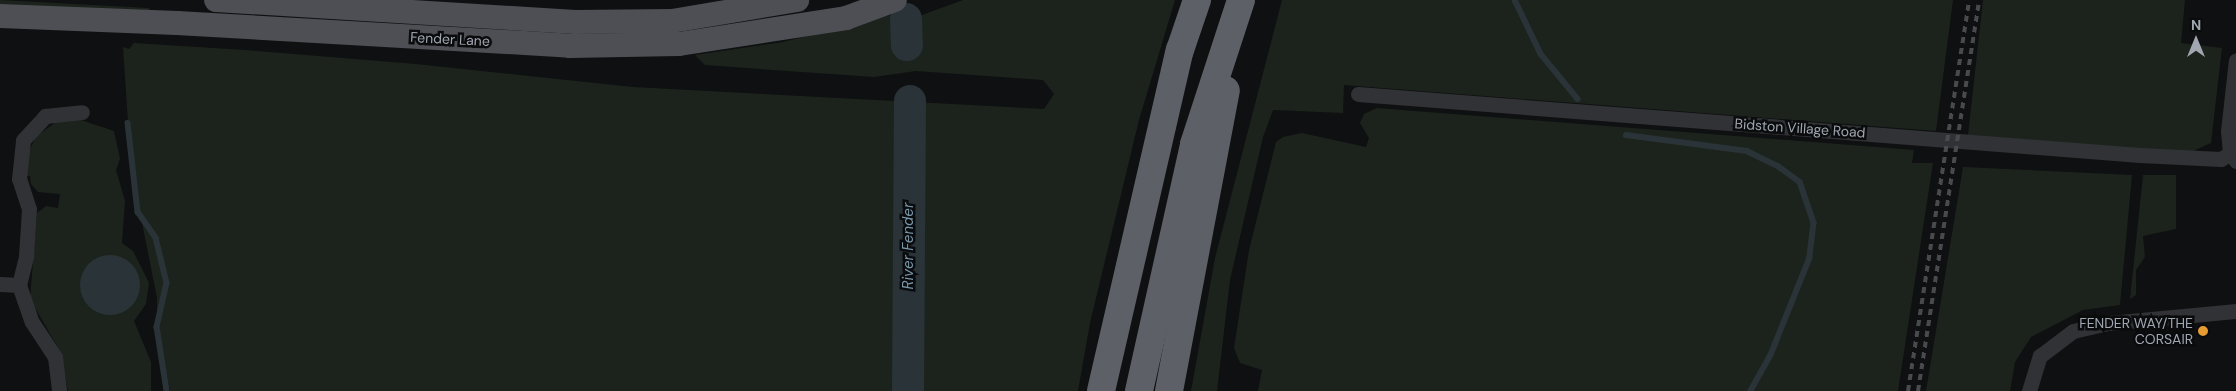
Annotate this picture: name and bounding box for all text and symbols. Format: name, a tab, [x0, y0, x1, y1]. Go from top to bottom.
north arrow	[2171, 15, 2221, 65]
text: N	[2191, 16, 2201, 34]
street label: Fender Lane	[410, 29, 490, 49]
street label: Bidston Village Road	[1734, 115, 1866, 141]
water label: River Fender	[900, 203, 918, 289]
place label: FENDER WAY/THE CORSAIR	[2079, 315, 2193, 348]
marker: FENDER WAY/THE CORSAIR	[2197, 325, 2209, 337]

